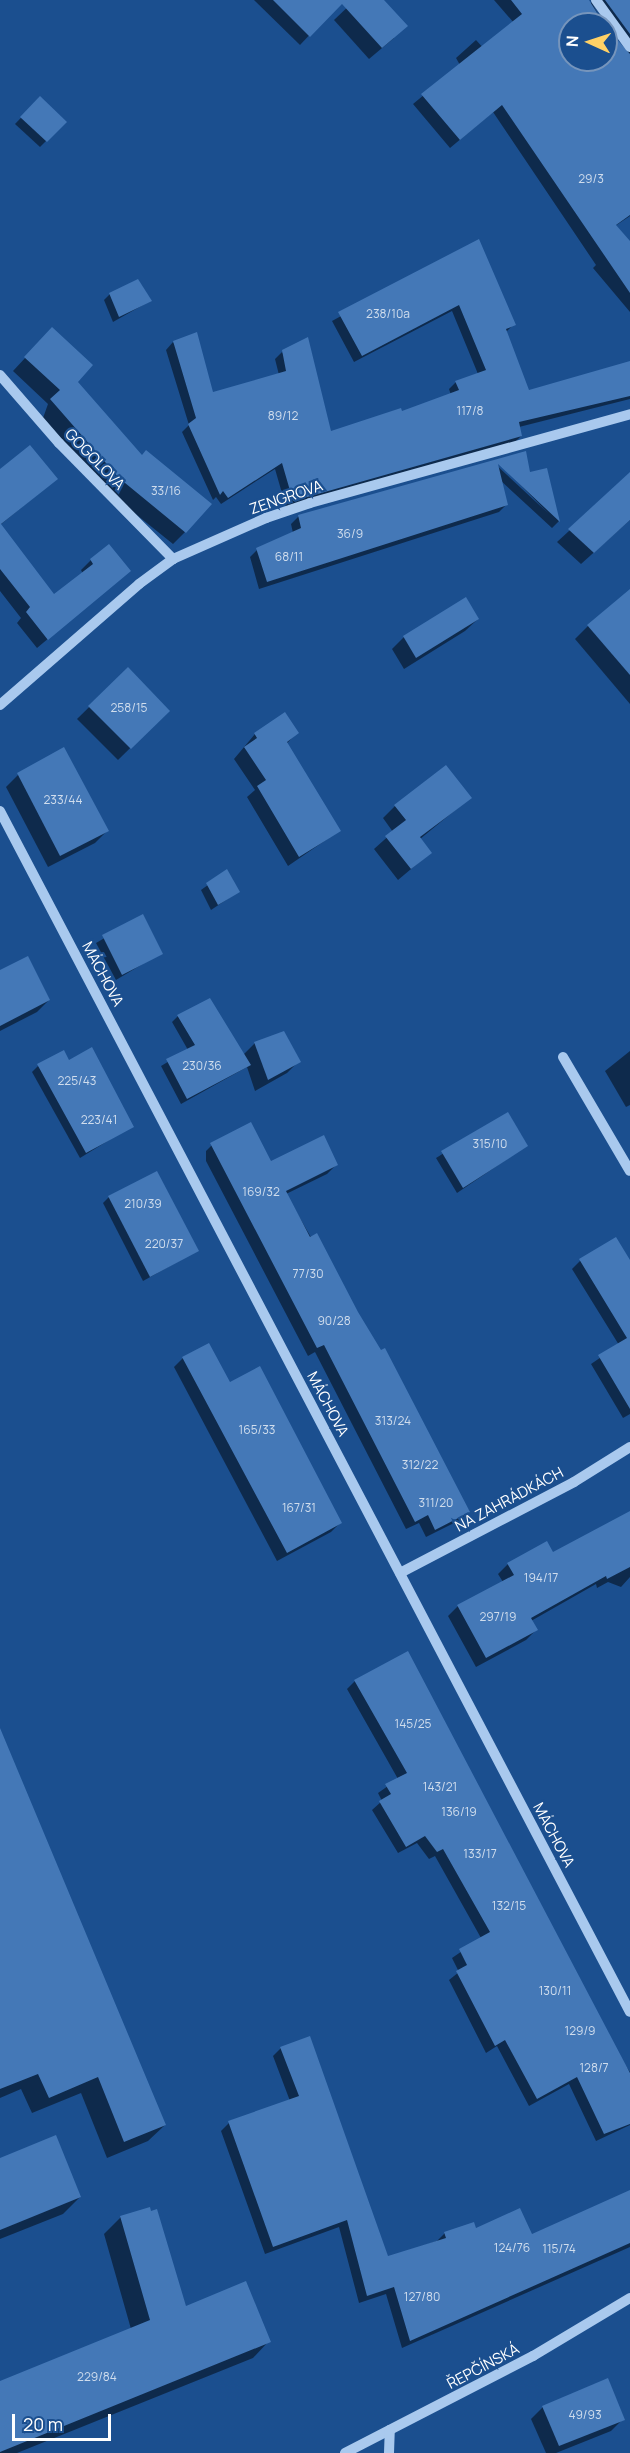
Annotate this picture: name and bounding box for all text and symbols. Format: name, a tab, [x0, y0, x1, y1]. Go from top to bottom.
north arrow	[558, 12, 618, 72]
text: N	[561, 35, 583, 47]
house number: 29/3	[578, 172, 604, 186]
house number: 238/10a	[366, 307, 410, 321]
house number: 117/8	[457, 404, 483, 418]
house number: 89/12	[268, 409, 298, 423]
street label: GOGOLOVA	[61, 425, 129, 493]
street label: ZENGROVA	[247, 476, 325, 518]
house number: 33/16	[151, 484, 181, 498]
house number: 36/9	[337, 527, 363, 541]
house number: 68/11	[275, 550, 303, 564]
house number: 258/15	[111, 701, 147, 715]
house number: 233/44	[43, 793, 83, 807]
street label: MÁCHOVA	[78, 939, 128, 1009]
house number: 230/36	[182, 1059, 222, 1073]
house number: 225/43	[58, 1074, 96, 1088]
house number: 223/41	[81, 1113, 117, 1127]
house number: 315/10	[473, 1137, 507, 1151]
house number: 169/32	[242, 1185, 280, 1199]
house number: 210/39	[124, 1197, 162, 1211]
house number: 220/37	[145, 1237, 183, 1251]
house number: 77/30	[293, 1267, 323, 1281]
house number: 90/28	[317, 1314, 351, 1328]
street label: MÁCHOVA	[303, 1369, 353, 1439]
house number: 313/24	[375, 1414, 411, 1428]
house number: 165/33	[239, 1423, 275, 1437]
house number: 312/22	[402, 1458, 438, 1472]
street label: NA ZAHRÁDKÁCH	[452, 1463, 566, 1535]
house number: 311/20	[419, 1496, 453, 1510]
house number: 167/31	[282, 1501, 316, 1515]
house number: 194/17	[524, 1571, 558, 1585]
house number: 297/19	[480, 1610, 516, 1624]
house number: 145/25	[394, 1717, 432, 1731]
house number: 143/21	[423, 1780, 457, 1794]
street label: MÁCHOVA	[529, 1800, 579, 1870]
house number: 136/19	[441, 1805, 477, 1819]
house number: 133/17	[463, 1847, 497, 1861]
house number: 132/15	[492, 1899, 526, 1913]
house number: 130/11	[539, 1984, 571, 1998]
house number: 129/9	[564, 2024, 596, 2038]
house number: 128/7	[579, 2061, 609, 2075]
house number: 124/76	[494, 2241, 530, 2255]
house number: 115/74	[542, 2242, 576, 2256]
house number: 127/80	[404, 2290, 440, 2304]
street label: ŘEPČÍNSKÁ	[444, 2339, 522, 2393]
house number: 229/84	[77, 2370, 117, 2384]
scale bar	[15, 2402, 114, 2440]
house number: 49/93	[568, 2408, 602, 2422]
text: 20 m	[23, 2412, 63, 2436]

